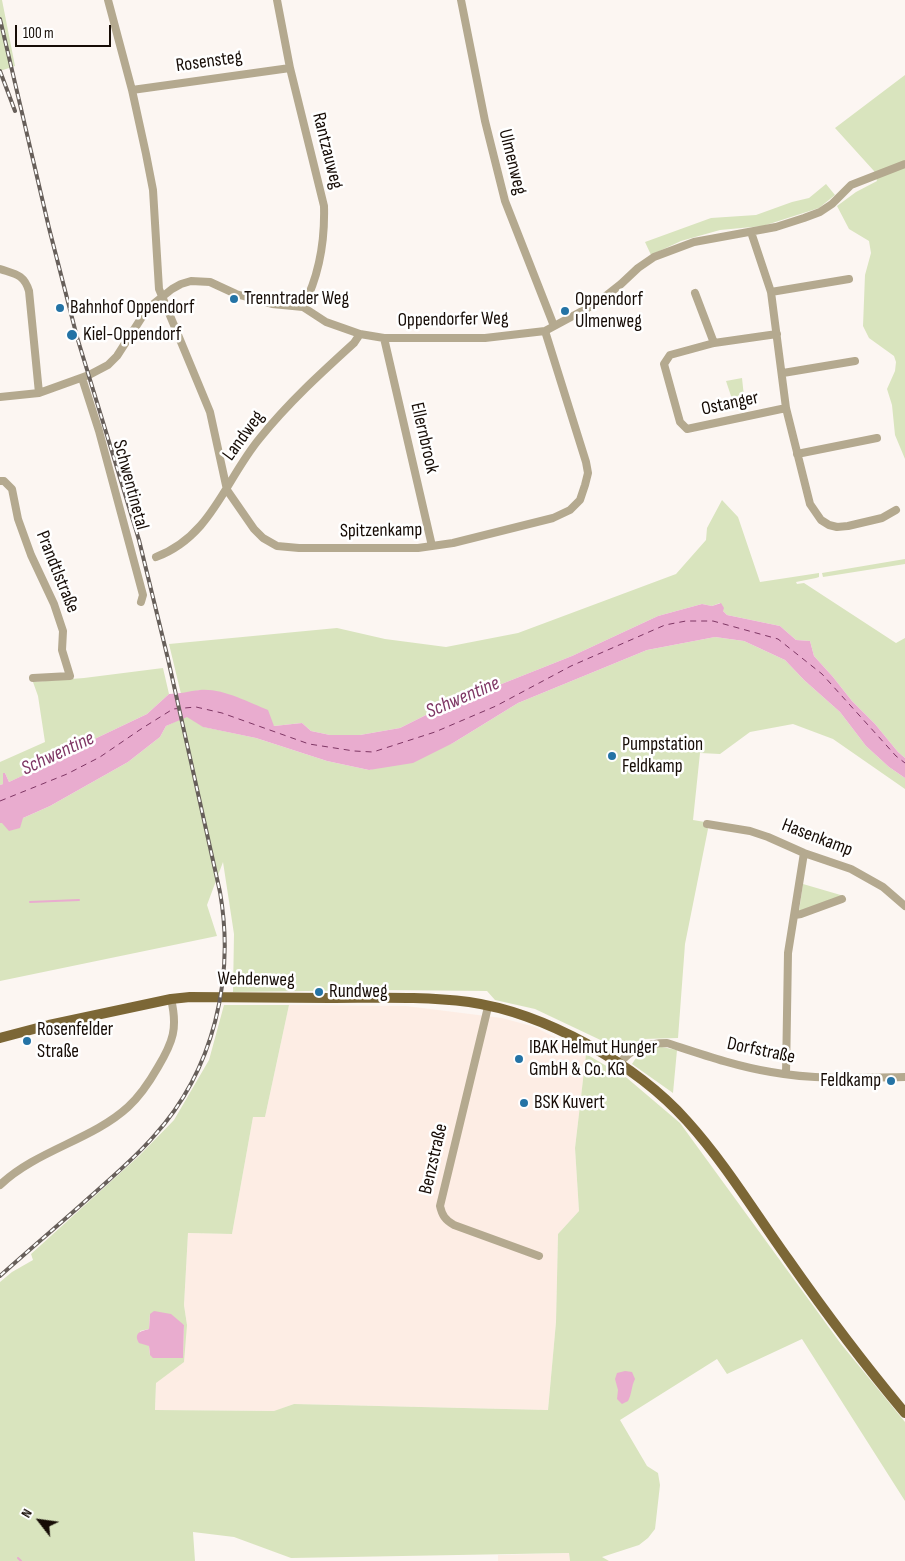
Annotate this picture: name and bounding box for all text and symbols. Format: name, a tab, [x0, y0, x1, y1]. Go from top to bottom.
scale bar	[18, 15, 114, 47]
text: 100 m	[23, 24, 54, 43]
street label: Rosensteg	[174, 46, 244, 78]
street label: Rantzauweg	[307, 110, 347, 192]
street label: Ulmenweg	[493, 127, 531, 197]
place label: Trenntrader Weg	[244, 288, 349, 310]
place label: Oppendorf Ulmenweg	[575, 289, 643, 333]
marker: Trenntrader Weg	[228, 293, 240, 305]
place label: Bahnhof Oppendorf	[70, 297, 194, 319]
marker: Bahnhof Oppendorf	[54, 302, 66, 314]
marker: Oppendorf Ulmenweg	[559, 305, 571, 317]
street label: Oppendorfer Weg	[397, 308, 509, 332]
place label: Kiel-Oppendorf	[83, 324, 181, 346]
marker: Kiel-Oppendorf	[65, 328, 79, 342]
street label: Ostanger	[699, 387, 761, 421]
street label: Ellernbrook	[405, 400, 443, 476]
street label: Landweg	[218, 407, 270, 465]
street label: Schwentinetal	[107, 438, 153, 532]
street label: Spitzenkamp	[340, 519, 422, 543]
street label: Prandtlstraße	[30, 528, 84, 616]
water label: Schwentine	[423, 672, 503, 724]
water label: Schwentine	[18, 727, 98, 781]
place label: Pumpstation Feldkamp	[622, 734, 703, 778]
marker: Pumpstation Feldkamp	[606, 750, 618, 762]
street label: Hasenkamp	[778, 814, 856, 862]
street label: Wehdenweg	[217, 968, 295, 992]
place label: Rundweg	[329, 981, 388, 1003]
marker: Rundweg	[313, 986, 325, 998]
place label: Rosenfelder Straße	[37, 1019, 113, 1063]
street label: Dorfstraße	[725, 1033, 797, 1069]
marker: Rosenfelder Straße	[21, 1035, 33, 1047]
place label: IBAK Helmut Hunger GmbH & Co. KG	[529, 1037, 657, 1081]
marker: IBAK Helmut Hunger GmbH & Co. KG	[513, 1053, 525, 1065]
place label: Feldkamp	[820, 1070, 881, 1092]
marker: Feldkamp	[885, 1075, 897, 1087]
place label: BSK Kuvert	[534, 1092, 605, 1114]
marker: BSK Kuvert	[518, 1097, 530, 1109]
street label: Benzstraße	[415, 1121, 453, 1197]
north arrow	[15, 1496, 65, 1546]
text: N	[17, 1506, 36, 1521]

